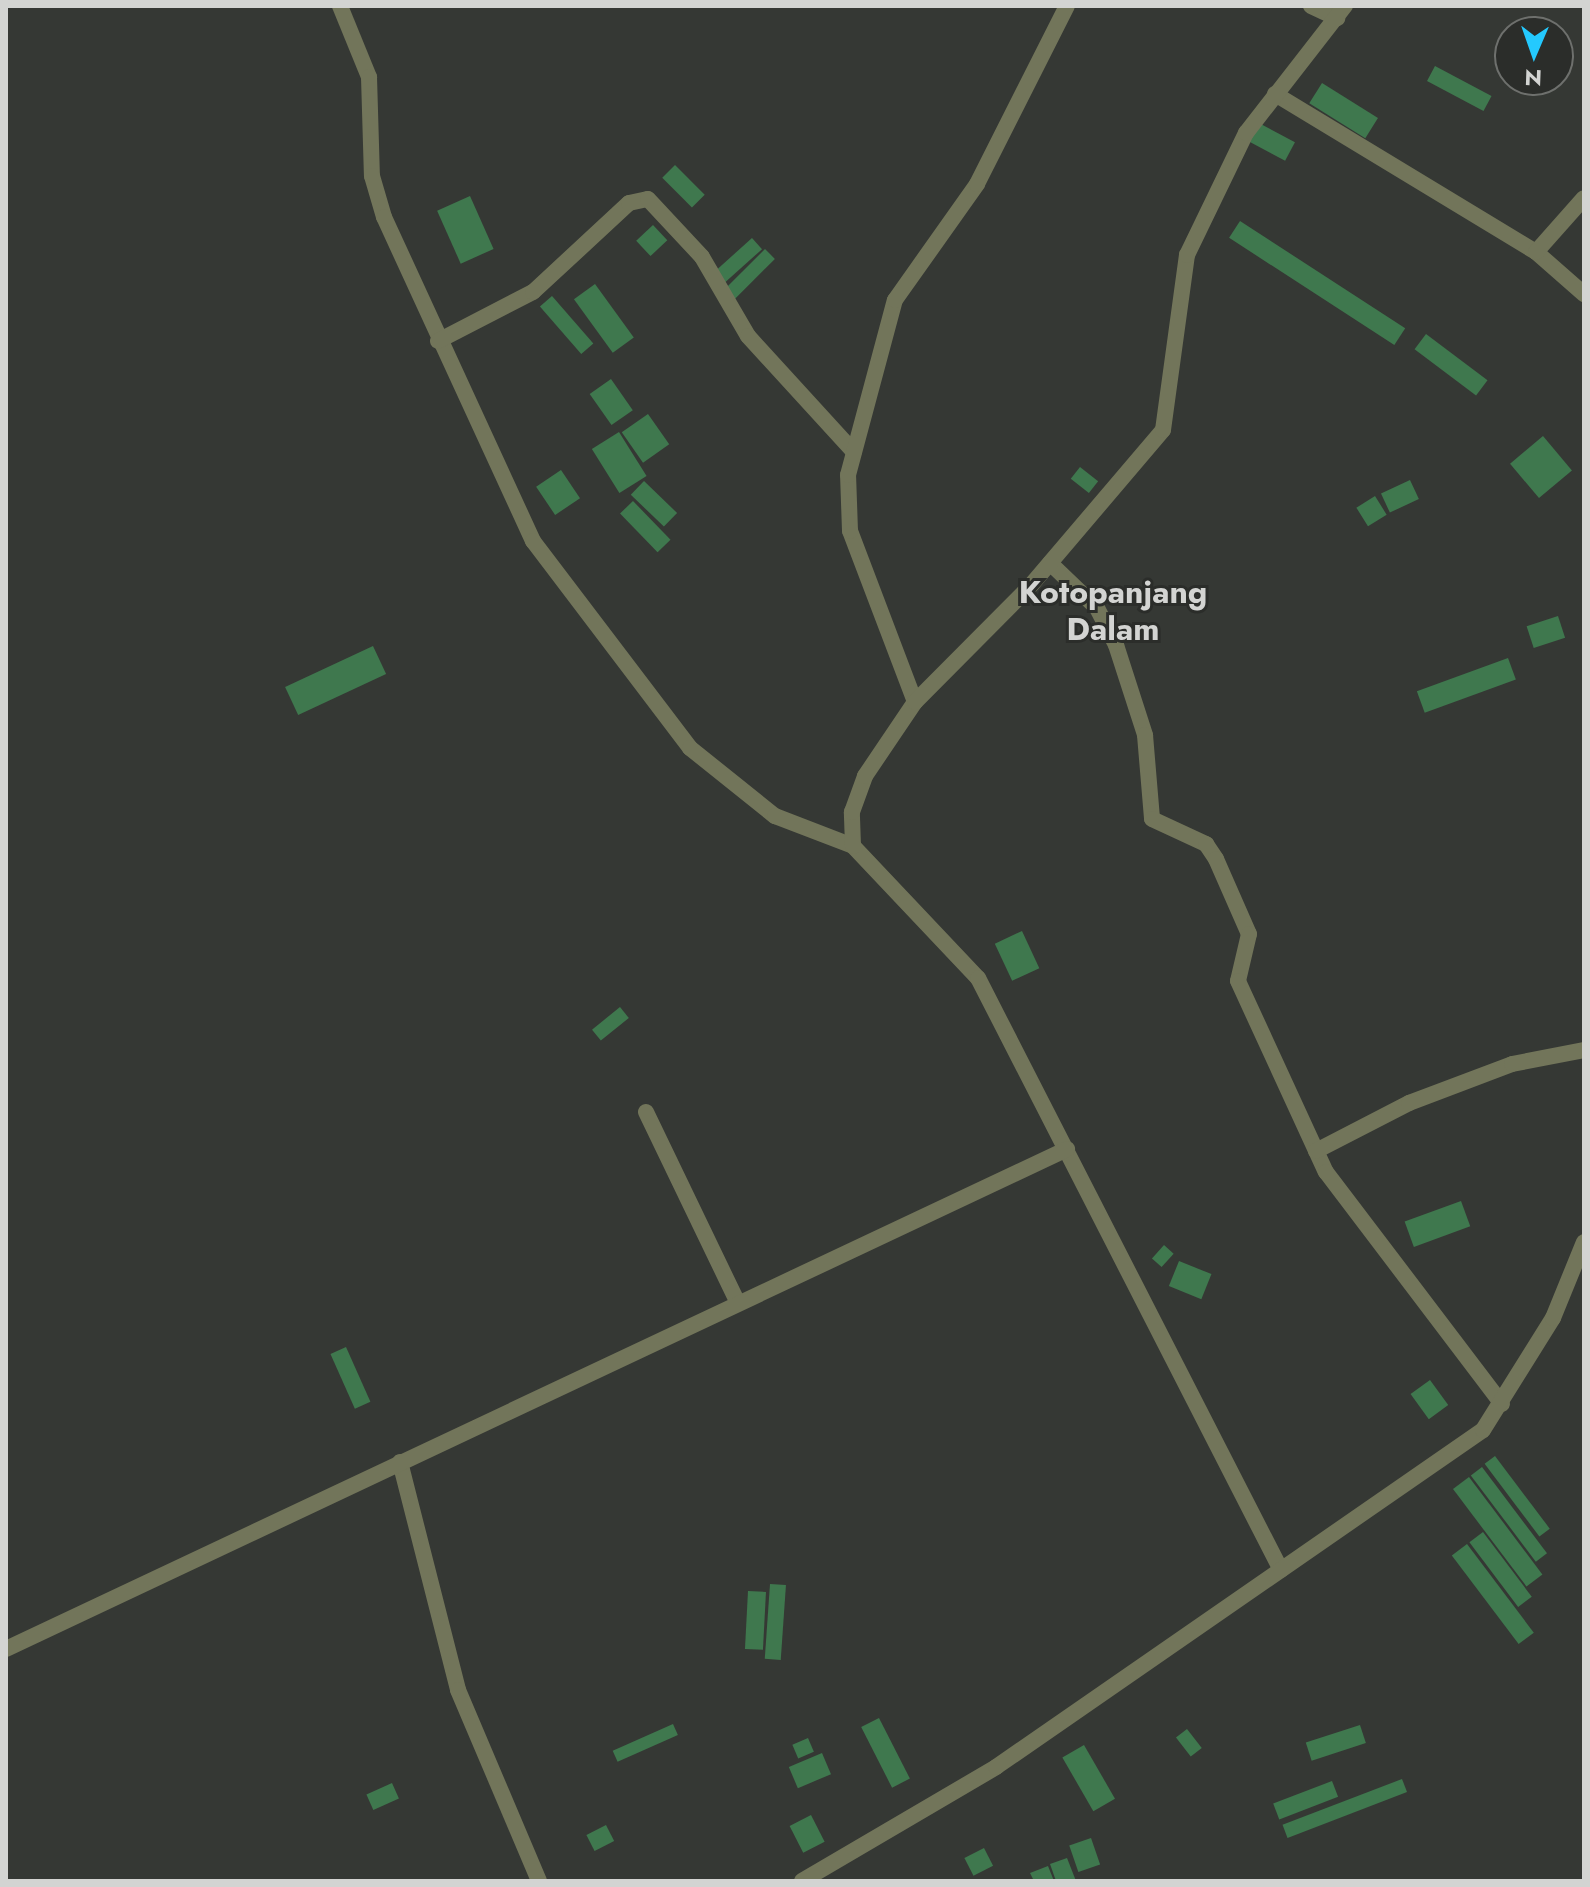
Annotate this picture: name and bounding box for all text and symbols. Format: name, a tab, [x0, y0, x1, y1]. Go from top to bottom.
north arrow	[1494, 16, 1574, 96]
text: N	[1524, 62, 1543, 94]
district label: Kotopanjang Dalam	[1019, 574, 1207, 649]

